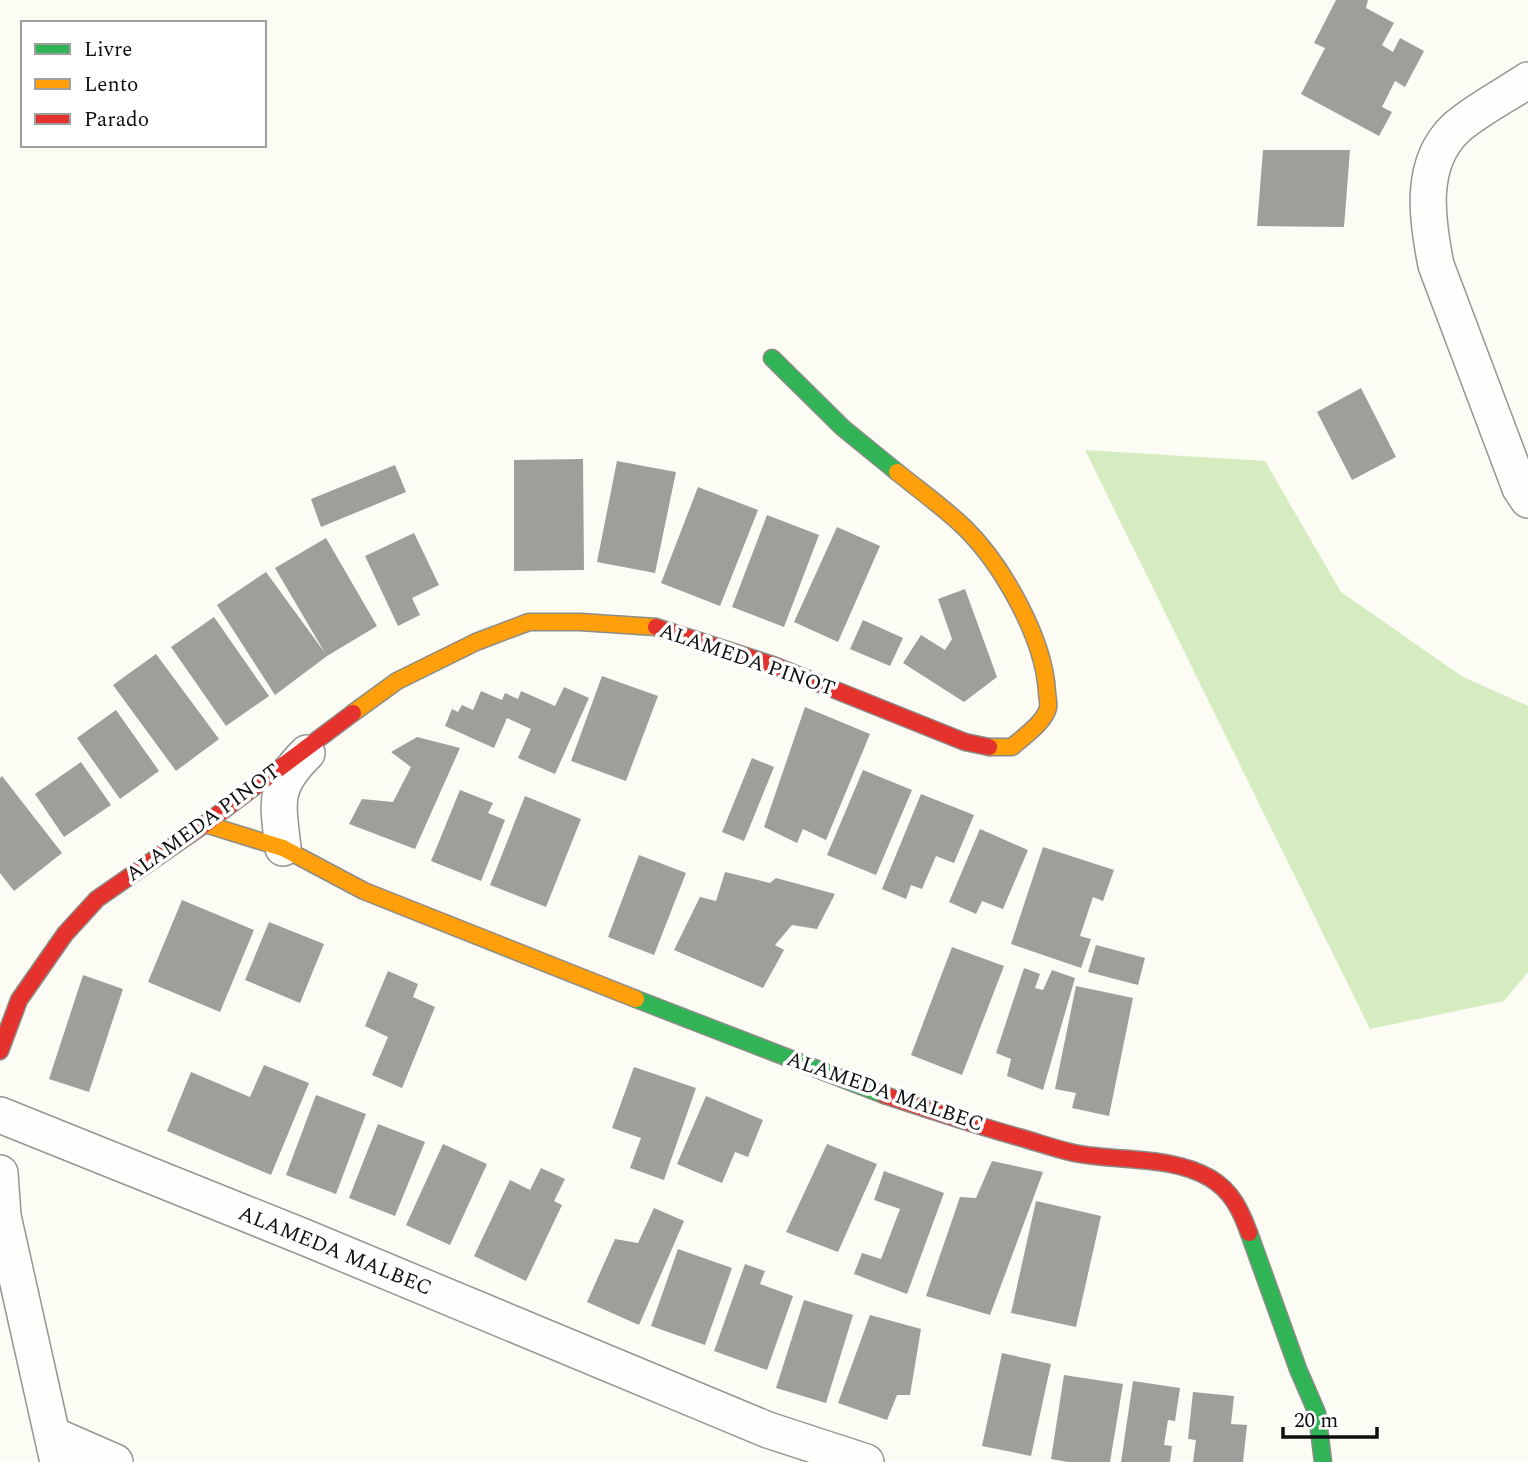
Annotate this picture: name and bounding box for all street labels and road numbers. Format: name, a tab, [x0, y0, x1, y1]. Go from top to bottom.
street label: ALAMEDA PINOT	[655, 615, 839, 705]
street label: ALAMEDA PINOT	[119, 756, 287, 890]
street label: ALAMEDA MALBEC	[782, 1043, 988, 1141]
street label: ALAMEDA MALBEC	[233, 1197, 437, 1305]

